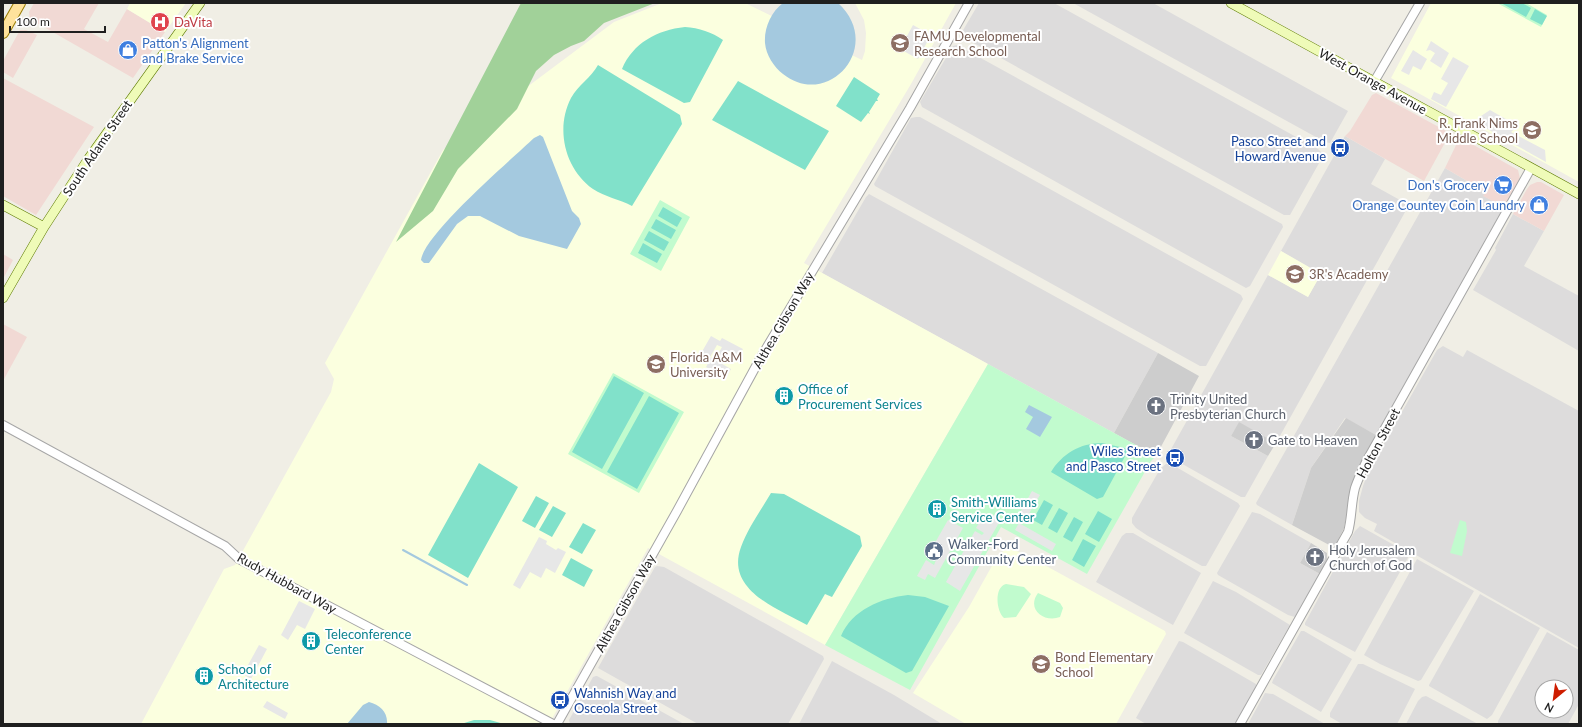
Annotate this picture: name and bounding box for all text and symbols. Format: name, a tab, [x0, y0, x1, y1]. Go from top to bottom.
scale bar	[10, 8, 105, 34]
hospital icon: DaVita	[149, 11, 171, 33]
text: 100 m	[16, 14, 50, 29]
place label: DaVita	[174, 14, 212, 30]
place label: FAMU Developmental Research School	[914, 28, 1041, 59]
school or university icon: FAMU Developmental Research School	[889, 32, 911, 54]
place label: Patton's Alignment and Brake Service	[142, 35, 249, 66]
shop icon: Patton's Alignment and Brake Service	[117, 39, 139, 61]
street label: West Orange Avenue	[1316, 45, 1430, 117]
street label: South Adams Street	[59, 97, 135, 199]
place label: R. Frank Nims Middle School	[1437, 115, 1518, 146]
school or university icon: R. Frank Nims Middle School	[1521, 119, 1543, 141]
place label: Pasco Street and Howard Avenue	[1231, 133, 1326, 164]
bus stop icon: Pasco Street and Howard Avenue	[1329, 137, 1351, 159]
supermarket icon: Don's Grocery	[1492, 174, 1514, 196]
place label: Don's Grocery	[1408, 177, 1489, 193]
shop icon: Orange Countey Coin Laundry	[1528, 194, 1550, 216]
place label: Orange Countey Coin Laundry	[1352, 197, 1525, 213]
school or university icon: 3R's Academy	[1284, 263, 1306, 285]
place label: 3R's Academy	[1309, 266, 1389, 282]
street label: Althea Gibson Way	[749, 268, 817, 371]
place label: Florida A&M University	[670, 349, 742, 380]
school or university icon: Florida A&M University	[645, 353, 667, 375]
place label: Office of Procurement Services	[798, 381, 922, 412]
building icon: Office of Procurement Services	[773, 385, 795, 407]
place label: Trinity United Presbyterian Church	[1170, 391, 1286, 422]
church icon: Trinity United Presbyterian Church	[1145, 395, 1167, 417]
street label: Holton Street	[1353, 405, 1403, 481]
church icon: Gate to Heaven	[1243, 429, 1265, 451]
place label: Gate to Heaven	[1268, 432, 1358, 448]
place label: Wiles Street and Pasco Street	[1066, 443, 1161, 474]
bus stop icon: Wiles Street and Pasco Street	[1164, 447, 1186, 469]
place label: Smith-Williams Service Center	[951, 494, 1037, 525]
building icon: Smith-Williams Service Center	[926, 498, 948, 520]
place label: Walker-Ford Community Center	[948, 536, 1056, 567]
public building icon: Walker-Ford Community Center	[923, 540, 945, 562]
place label: Holy Jerusalem Church of God	[1329, 542, 1415, 573]
church icon: Holy Jerusalem Church of God	[1304, 546, 1326, 568]
street label: Rudy Hubbard Way	[235, 549, 340, 617]
street label: Althea Gibson Way	[591, 551, 659, 655]
place label: Teleconference Center	[325, 626, 411, 657]
building icon: Teleconference Center	[300, 630, 322, 652]
place label: Bond Elementary School	[1055, 649, 1153, 680]
school or university icon: Bond Elementary School	[1030, 653, 1052, 675]
place label: School of Architecture	[218, 661, 289, 692]
building icon: School of Architecture	[193, 665, 215, 687]
north arrow	[1534, 679, 1574, 719]
place label: Wahnish Way and Osceola Street	[574, 685, 677, 716]
bus stop icon: Wahnish Way and Osceola Street	[549, 689, 571, 711]
text: N	[1542, 700, 1556, 716]

